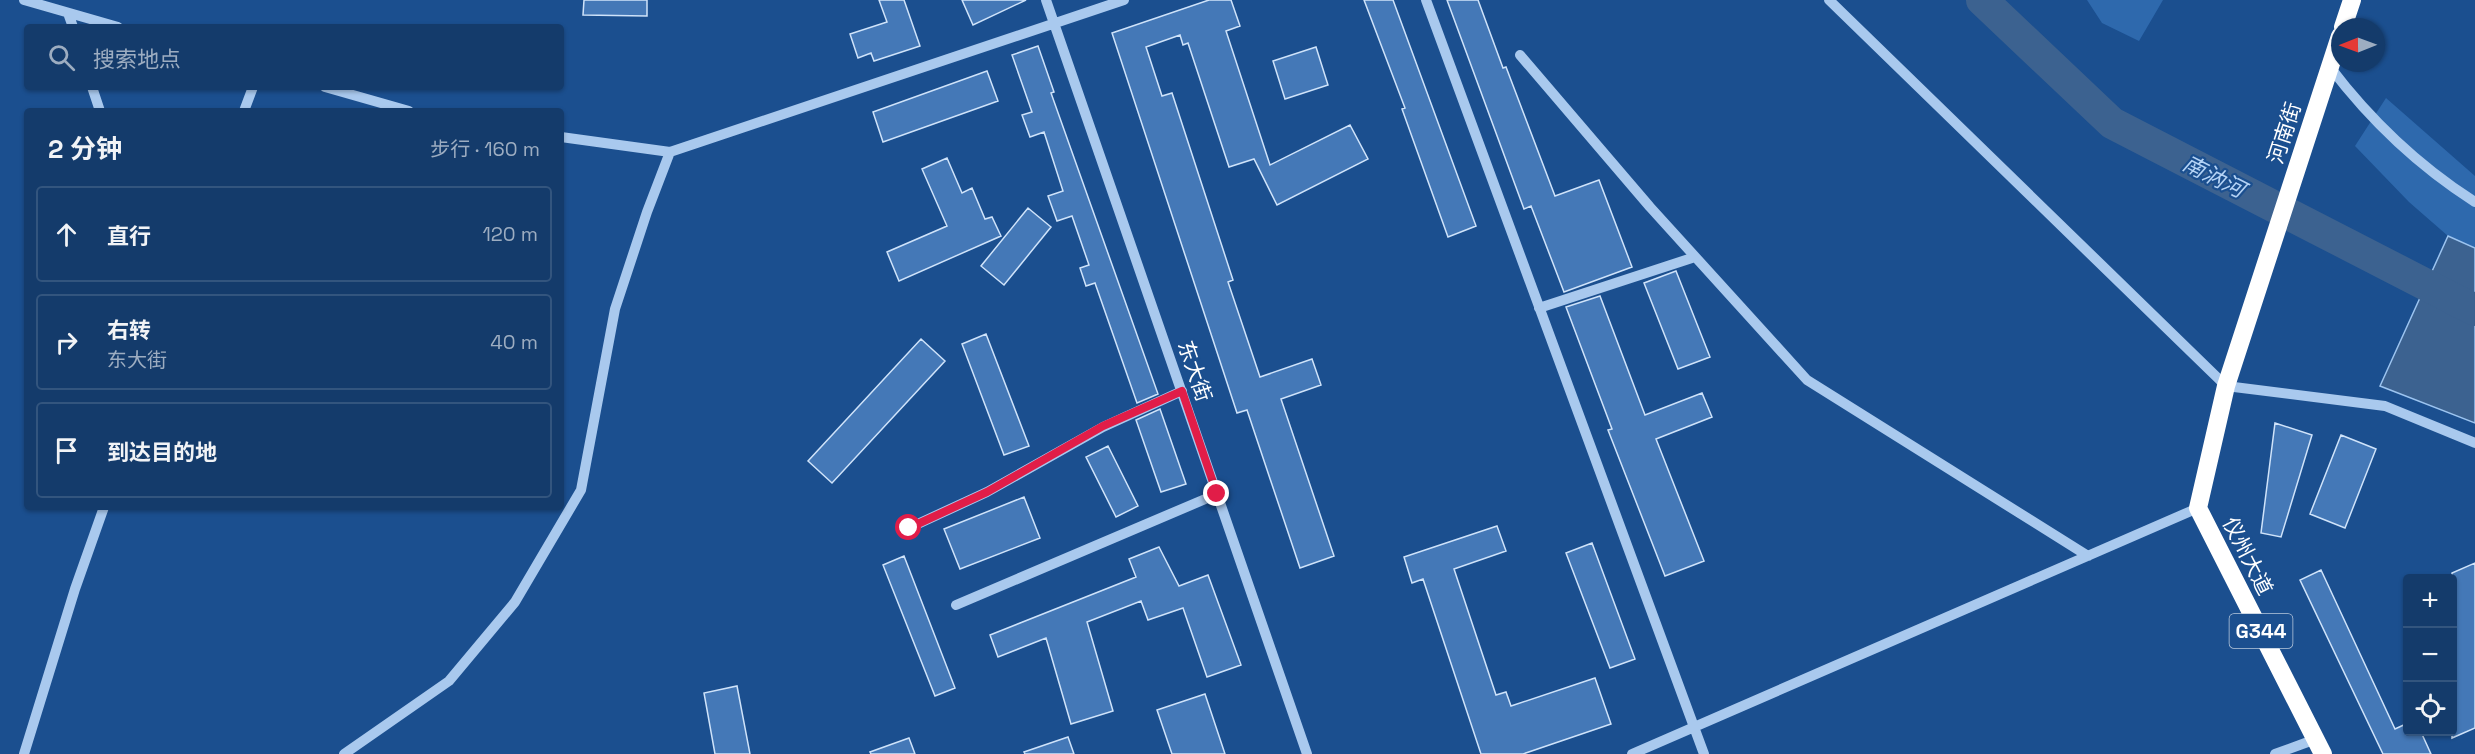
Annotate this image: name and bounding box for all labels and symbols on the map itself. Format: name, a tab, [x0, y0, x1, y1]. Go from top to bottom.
north arrow	[2331, 18, 2385, 72]
street label: 河南街	[2261, 99, 2307, 167]
water label: 南汭河	[2178, 149, 2253, 205]
street label: 东大街	[1172, 337, 1218, 405]
route end	[1203, 480, 1229, 506]
street label: 仪州大道	[2217, 512, 2279, 600]
route start	[895, 514, 921, 540]
road number: G344	[2230, 614, 2292, 648]

